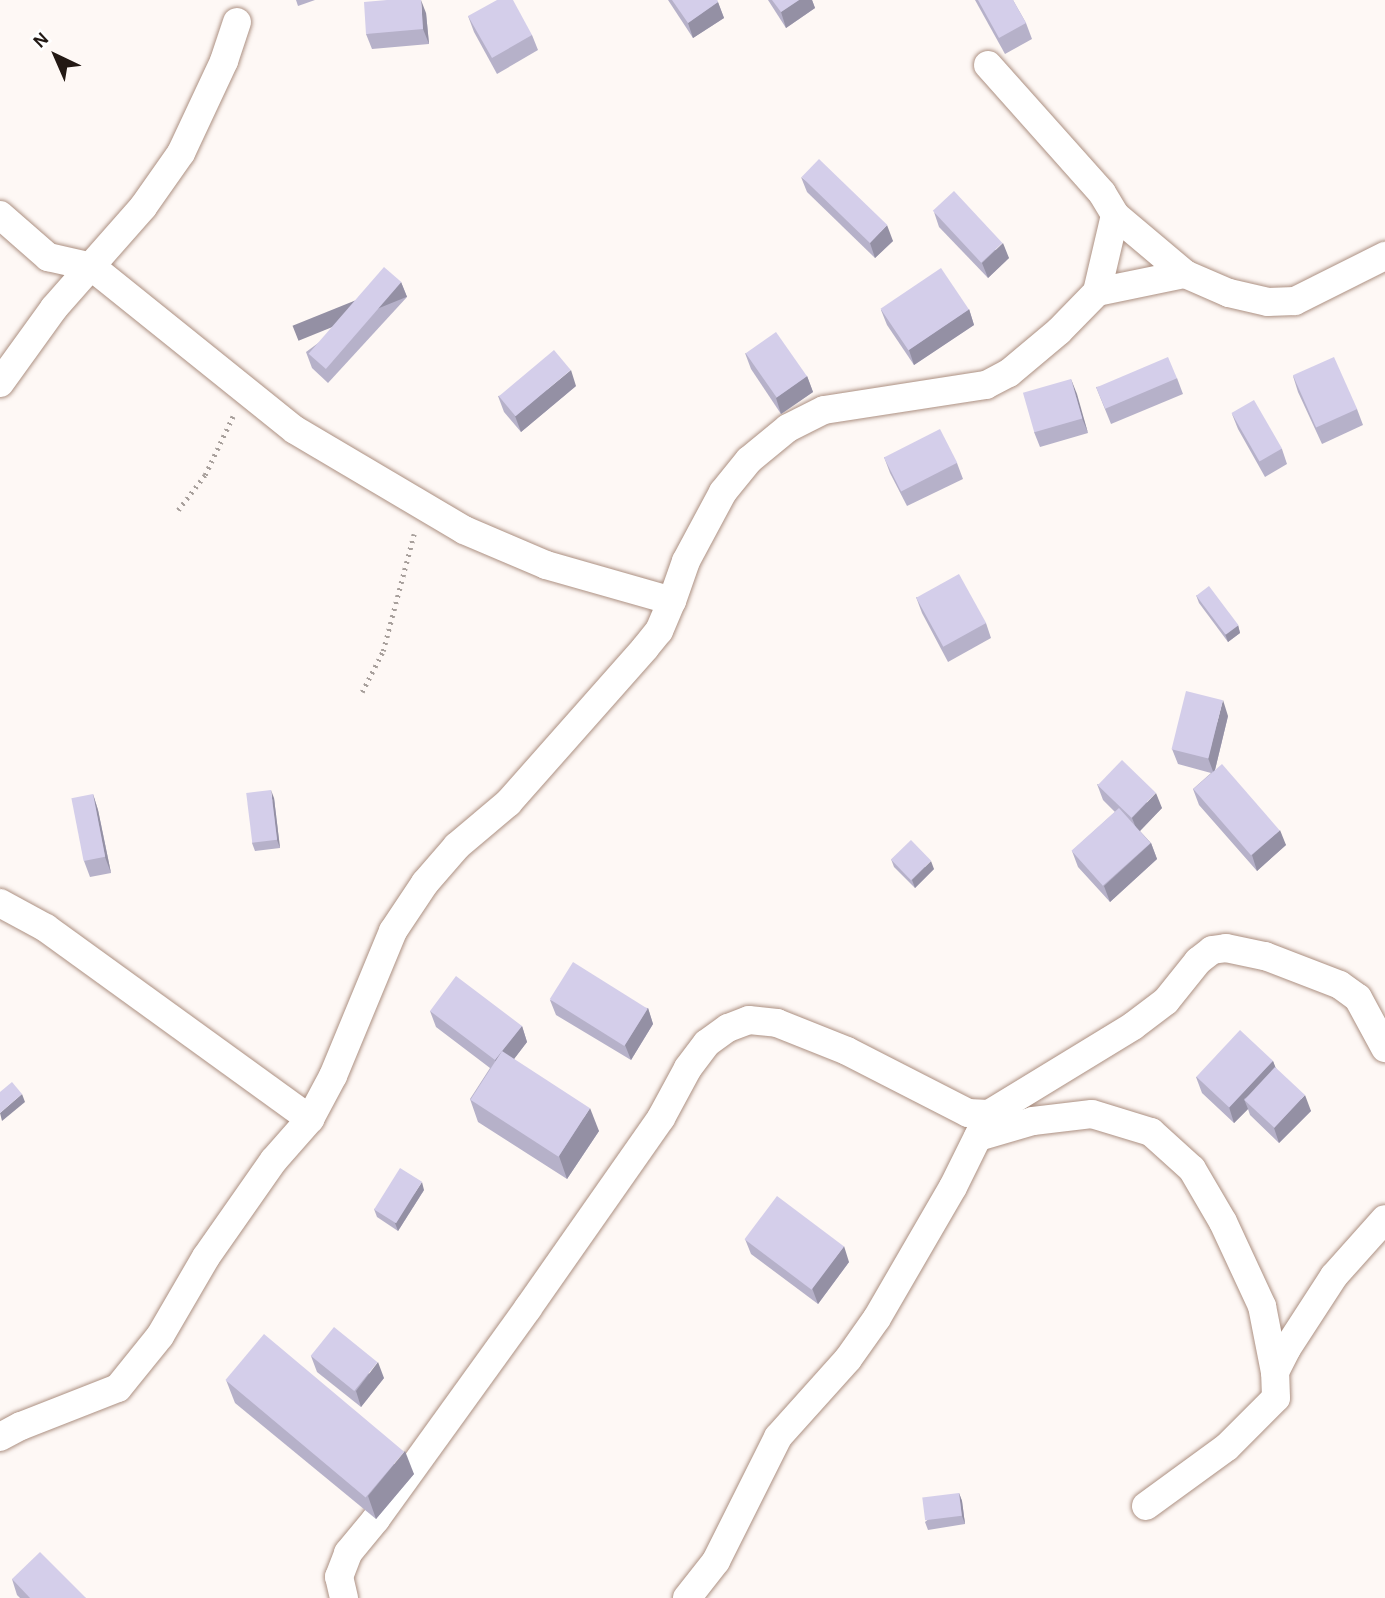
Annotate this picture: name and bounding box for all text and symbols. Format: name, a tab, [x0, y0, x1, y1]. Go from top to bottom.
north arrow	[21, 21, 91, 91]
text: N	[30, 29, 52, 52]

